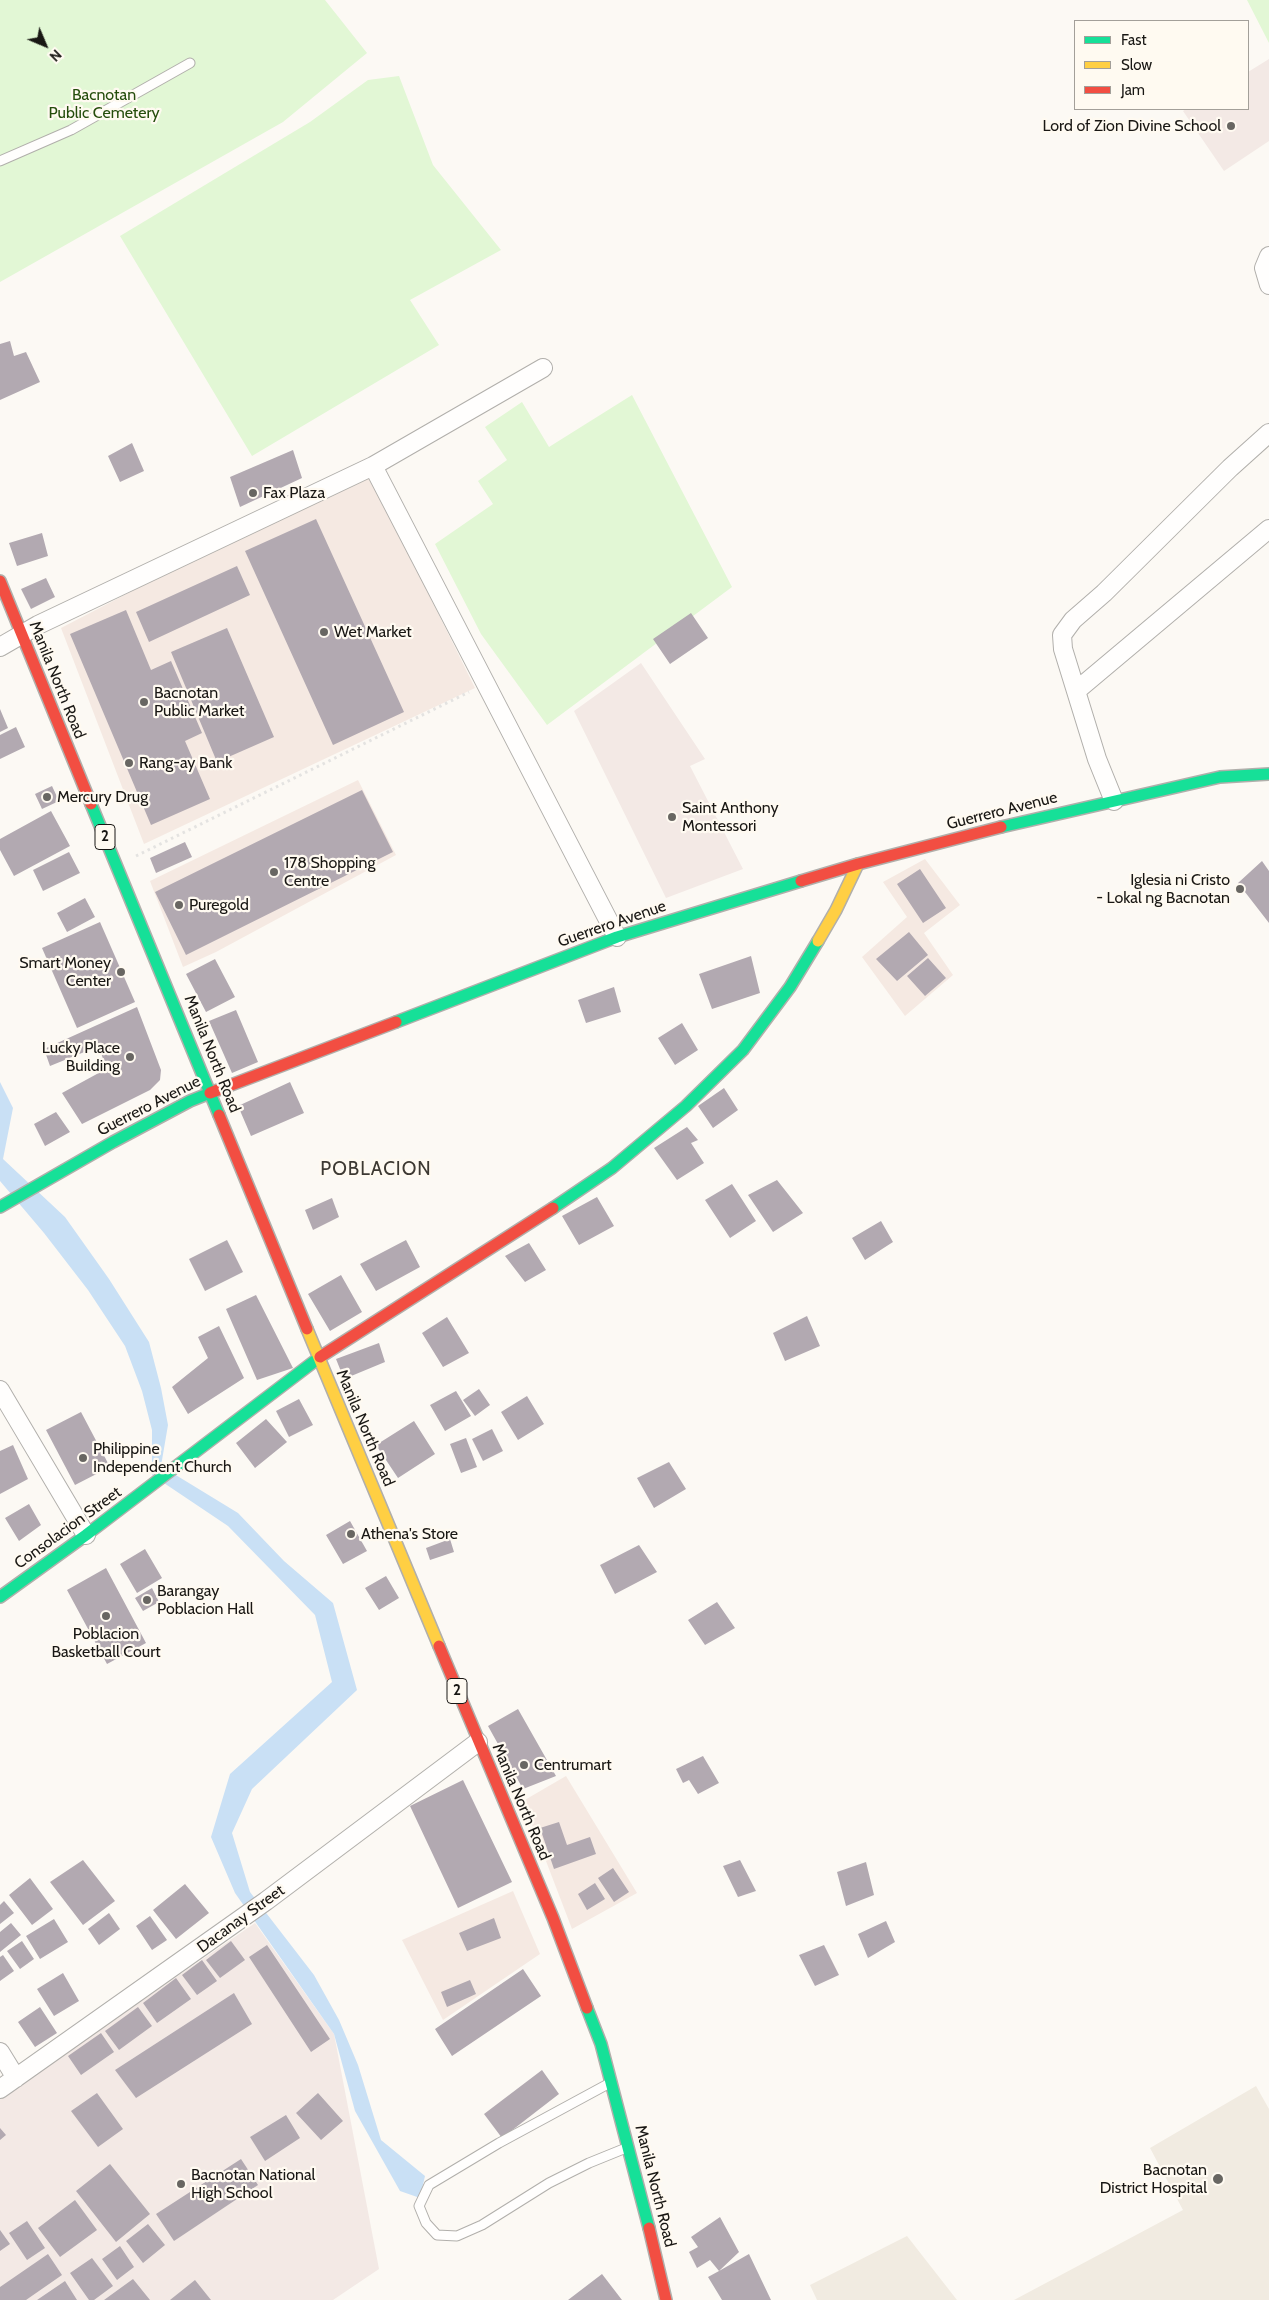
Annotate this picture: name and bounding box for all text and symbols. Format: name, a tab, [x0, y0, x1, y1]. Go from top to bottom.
north arrow	[20, 20, 70, 70]
legend	[1074, 20, 1249, 110]
text: Fast	[1121, 31, 1146, 49]
text: N	[46, 46, 65, 65]
text: Slow	[1121, 56, 1152, 74]
text: Jam	[1121, 81, 1145, 99]
park label: Bacnotan Public Cemetery	[48, 85, 160, 123]
place label: Lord of Zion Divine School	[1042, 116, 1221, 136]
marker: Lord of Zion Divine School	[1225, 120, 1237, 132]
place label: Fax Plaza	[263, 483, 325, 503]
marker: Fax Plaza	[247, 487, 259, 499]
street label: Manila North Road	[25, 618, 89, 742]
place label: Wet Market	[334, 622, 412, 642]
marker: Wet Market	[318, 626, 330, 638]
place label: Bacnotan Public Market	[154, 683, 244, 721]
marker: Bacnotan Public Market	[138, 696, 150, 708]
place label: Rang-ay Bank	[139, 753, 232, 773]
marker: Rang-ay Bank	[123, 757, 135, 769]
place label: Mercury Drug	[57, 787, 148, 807]
street label: Guerrero Avenue	[945, 788, 1059, 834]
marker: Mercury Drug	[41, 791, 53, 803]
place label: Saint Anthony Montessori	[682, 798, 779, 836]
marker: Saint Anthony Montessori	[666, 811, 678, 823]
road number: 2	[95, 824, 115, 850]
place label: 178 Shopping Centre	[284, 853, 375, 891]
marker: 178 Shopping Centre	[268, 866, 280, 878]
place label: Iglesia ni Cristo - Lokal ng Bacnotan	[1096, 870, 1230, 908]
marker: Iglesia ni Cristo - Lokal ng Bacnotan	[1234, 883, 1246, 895]
place label: Puregold	[189, 895, 249, 915]
street label: Guerrero Avenue	[555, 896, 669, 952]
marker: Puregold	[173, 899, 185, 911]
place label: Smart Money Center	[19, 953, 111, 991]
marker: Smart Money Center	[115, 966, 127, 978]
street label: Manila North Road	[180, 992, 244, 1116]
place label: Lucky Place Building	[42, 1038, 120, 1076]
marker: Lucky Place Building	[124, 1051, 136, 1063]
street label: Guerrero Avenue	[94, 1072, 204, 1140]
district label: POBLACION	[319, 1158, 433, 1180]
street label: Manila North Road	[332, 1367, 398, 1489]
place label: Philippine Independent Church	[93, 1439, 232, 1477]
marker: Philippine Independent Church	[77, 1452, 89, 1464]
street label: Consolacion Street	[11, 1483, 125, 1573]
place label: Athena's Store	[361, 1524, 458, 1544]
marker: Athena's Store	[345, 1528, 357, 1540]
place label: Barangay Poblacion Hall	[157, 1581, 253, 1619]
marker: Barangay Poblacion Hall	[141, 1594, 153, 1606]
marker: Poblacion Basketball Court	[100, 1610, 112, 1622]
place label: Poblacion Basketball Court	[51, 1624, 161, 1662]
road number: 2	[447, 1678, 467, 1704]
street label: Manila North Road	[488, 1741, 554, 1863]
place label: Centrumart	[534, 1755, 612, 1775]
marker: Centrumart	[518, 1759, 530, 1771]
street label: Dacanay Street	[194, 1881, 288, 1957]
street label: Manila North Road	[631, 2123, 679, 2249]
place label: Bacnotan District Hospital	[1100, 2160, 1207, 2198]
place label: Bacnotan National High School	[191, 2165, 315, 2203]
marker: Bacnotan District Hospital	[1211, 2172, 1225, 2186]
marker: Bacnotan National High School	[175, 2178, 187, 2190]

